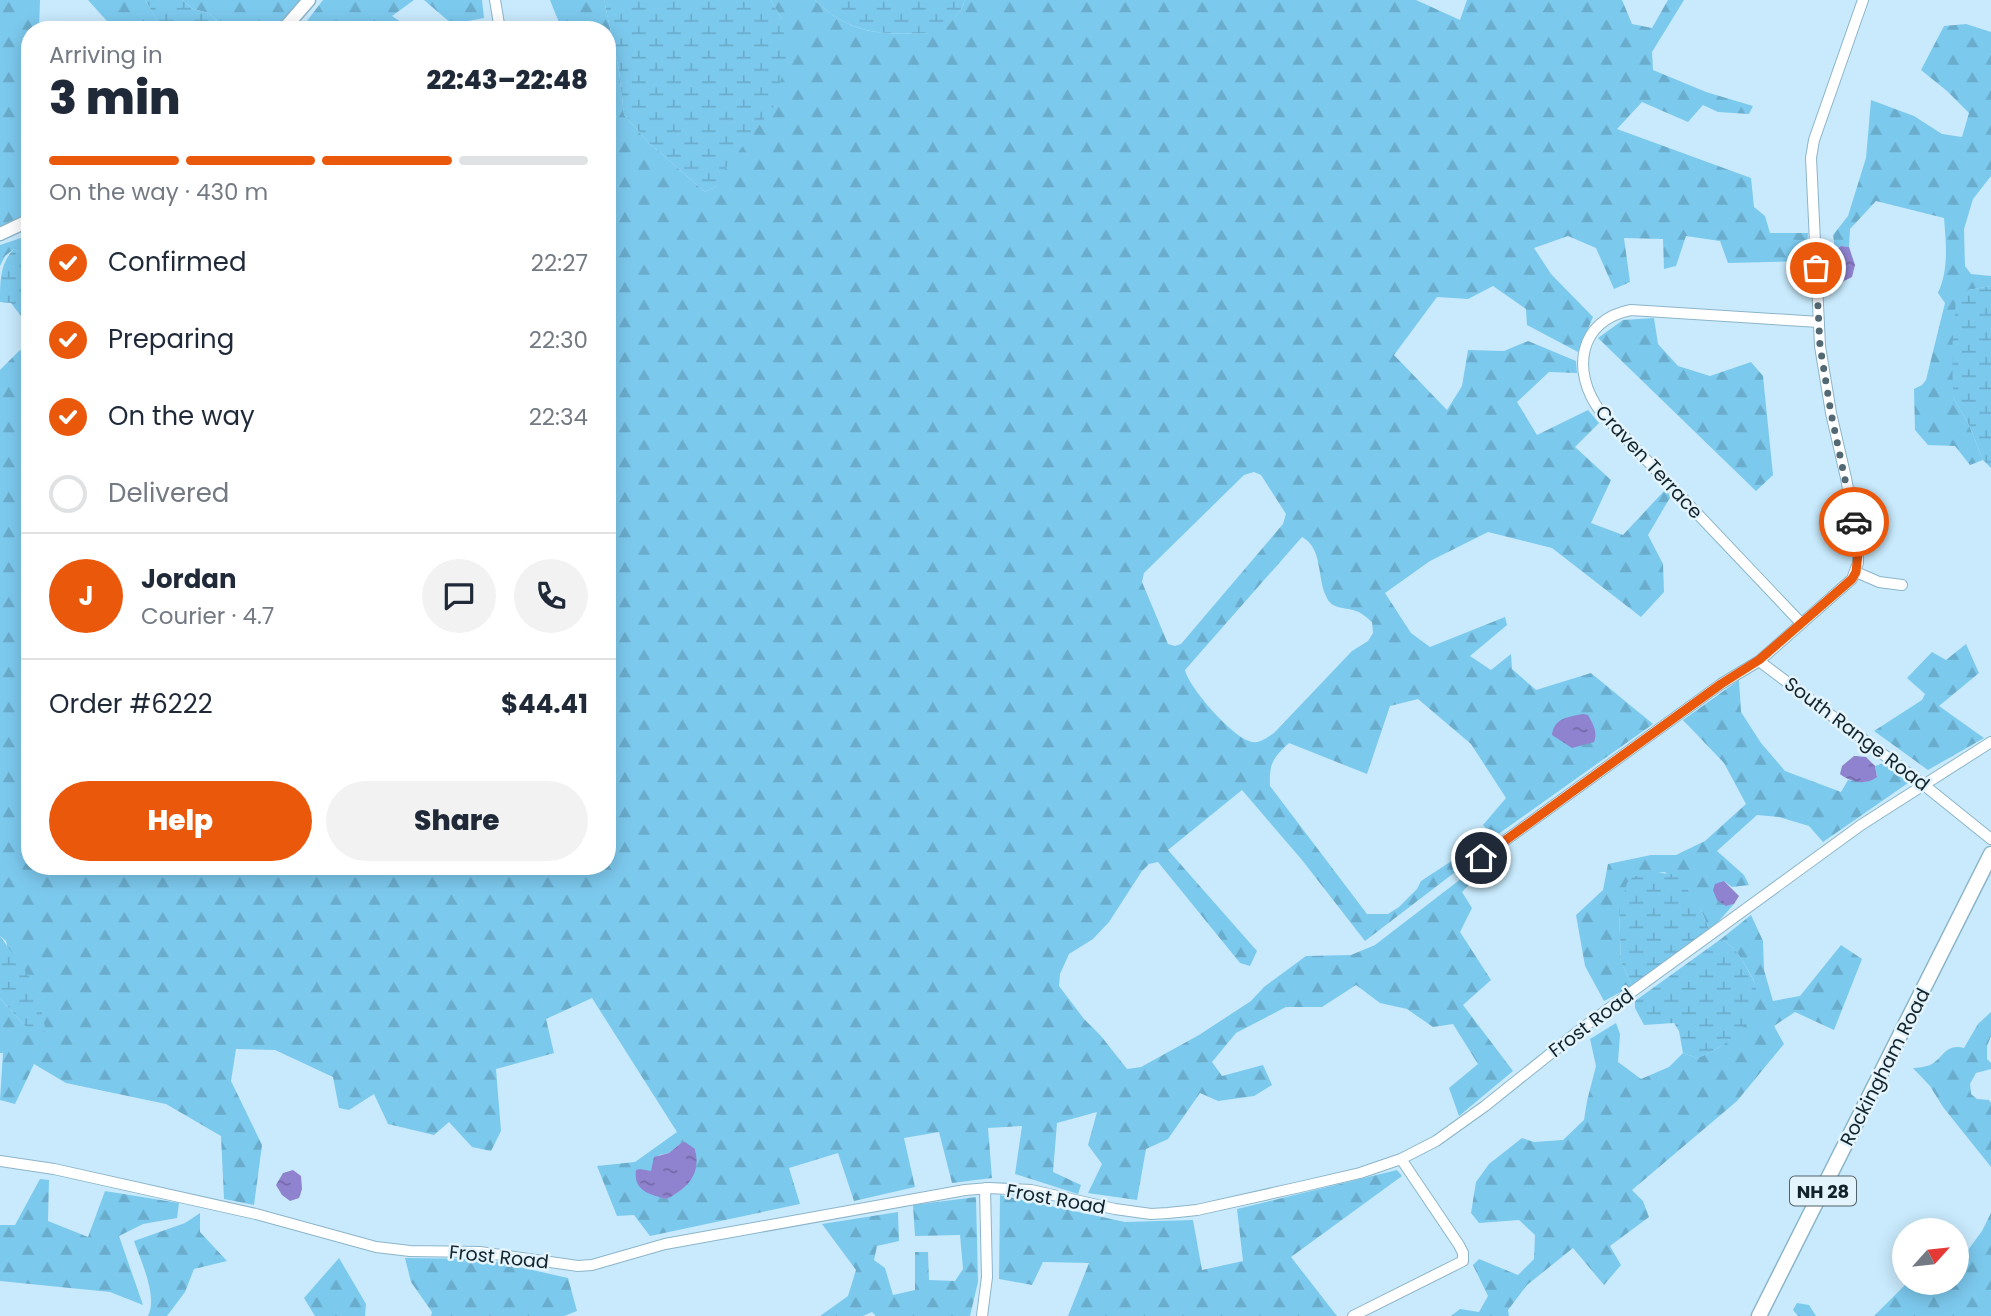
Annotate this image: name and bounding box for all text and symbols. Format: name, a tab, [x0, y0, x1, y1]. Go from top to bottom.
text: Arriving in	[49, 39, 163, 71]
text: 22:43–22:48	[426, 62, 588, 98]
text: 3 min	[49, 66, 181, 130]
text: On the way · 430 m	[49, 176, 268, 208]
pin	[1786, 238, 1846, 298]
icon: check	[49, 244, 87, 282]
text: Confirmed	[108, 244, 246, 280]
text: 22:27	[531, 247, 588, 279]
icon: bag	[1797, 249, 1835, 287]
icon: check	[49, 321, 87, 359]
text: Preparing	[108, 321, 234, 357]
text: 22:30	[529, 324, 588, 356]
icon: check	[49, 398, 87, 436]
text: On the way	[108, 398, 255, 434]
street label: Craven Terrace	[1589, 399, 1709, 525]
text: 22:34	[529, 401, 588, 433]
text: Delivered	[108, 475, 229, 511]
courier	[1819, 487, 1889, 557]
icon: car	[1835, 503, 1873, 541]
button: chat	[422, 559, 496, 633]
button: phone	[514, 559, 588, 633]
text: Jordan	[141, 561, 237, 597]
text: J	[78, 578, 94, 614]
text: Courier · 4.7	[141, 600, 274, 632]
street label: South Range Road	[1779, 670, 1935, 798]
text: Order #6222	[49, 686, 213, 722]
text: $44.41	[501, 686, 588, 722]
button: Help	[49, 781, 312, 861]
button: Share	[326, 781, 588, 861]
pin	[1451, 828, 1511, 888]
icon: home	[1462, 839, 1500, 877]
street label: Frost Road	[1543, 982, 1639, 1064]
street label: Rockingham Road	[1834, 983, 1936, 1151]
road number: NH 28	[1790, 1176, 1856, 1206]
street label: Frost Road	[1004, 1177, 1108, 1221]
north arrow	[1892, 1218, 1969, 1295]
map controls	[1892, 1218, 1969, 1295]
street label: Frost Road	[448, 1238, 550, 1276]

